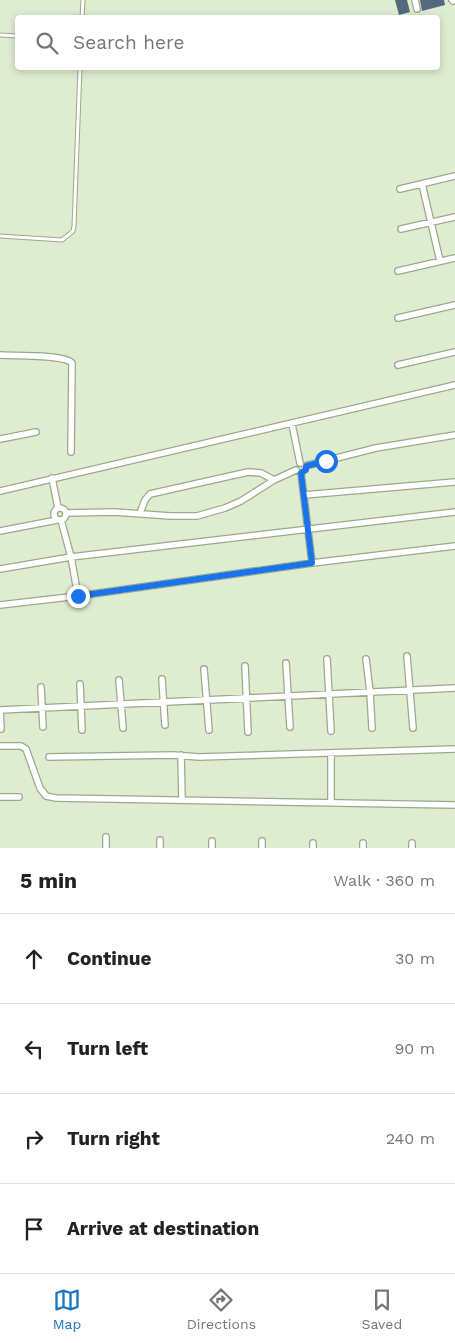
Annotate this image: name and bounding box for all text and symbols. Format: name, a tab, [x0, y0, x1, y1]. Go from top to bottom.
search box	[15, 15, 440, 70]
icon: search	[33, 29, 61, 57]
text: Search here	[73, 31, 184, 54]
route start	[315, 450, 338, 473]
route end	[67, 585, 90, 608]
text: 5 min	[20, 868, 77, 893]
text: Walk · 360 m	[333, 871, 435, 890]
icon: ahead	[20, 945, 48, 973]
text: Continue	[67, 947, 151, 970]
text: 30 m	[395, 949, 435, 968]
icon: left	[20, 1035, 48, 1063]
text: Turn left	[67, 1037, 148, 1060]
text: 90 m	[394, 1039, 435, 1058]
icon: right	[20, 1125, 48, 1153]
text: Turn right	[67, 1127, 160, 1150]
text: 240 m	[386, 1129, 435, 1148]
icon: arrive	[20, 1215, 48, 1243]
text: Arrive at destination	[67, 1217, 259, 1240]
tab: Map	[53, 1286, 81, 1332]
tab: Directions	[187, 1286, 256, 1332]
tab: Saved	[362, 1286, 402, 1332]

